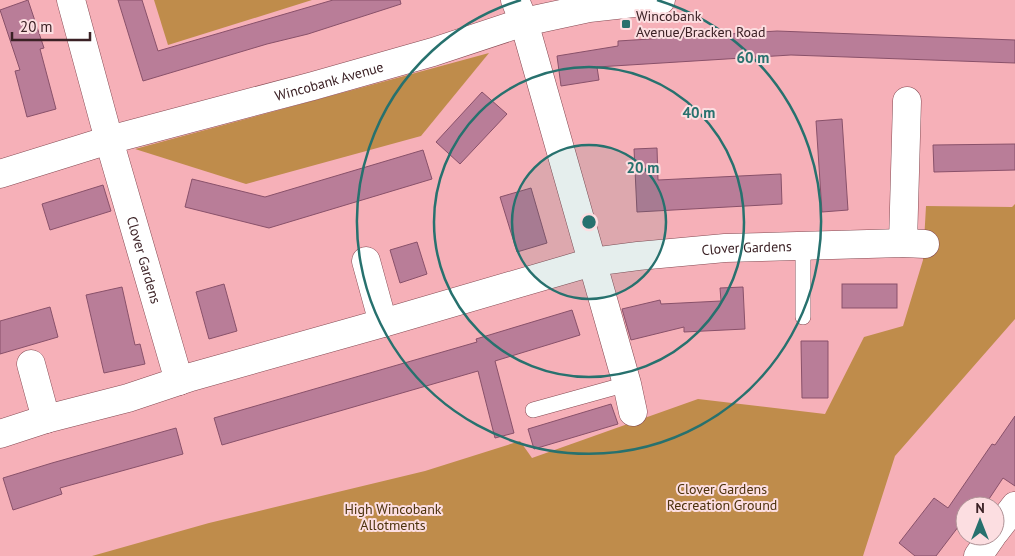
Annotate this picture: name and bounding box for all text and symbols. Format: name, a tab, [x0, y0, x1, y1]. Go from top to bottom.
place label: Wincobank Avenue/Bracken Road	[636, 7, 766, 41]
scale bar	[12, 10, 90, 42]
text: 20 m	[20, 17, 53, 36]
marker: Wincobank Avenue/Bracken Road	[620, 18, 632, 30]
text: 60 m	[737, 48, 769, 67]
street label: Wincobank Avenue	[273, 57, 386, 105]
text: 40 m	[683, 103, 715, 122]
text: 20 m	[627, 158, 659, 177]
centre of rings	[580, 213, 598, 231]
street label: Clover Gardens	[123, 214, 165, 306]
street label: Clover Gardens	[701, 237, 792, 259]
park label: Clover Gardens Recreation Ground	[667, 480, 777, 514]
north arrow	[955, 496, 1005, 546]
text: N	[975, 499, 985, 517]
park label: High Wincobank Allotments	[344, 500, 442, 534]

